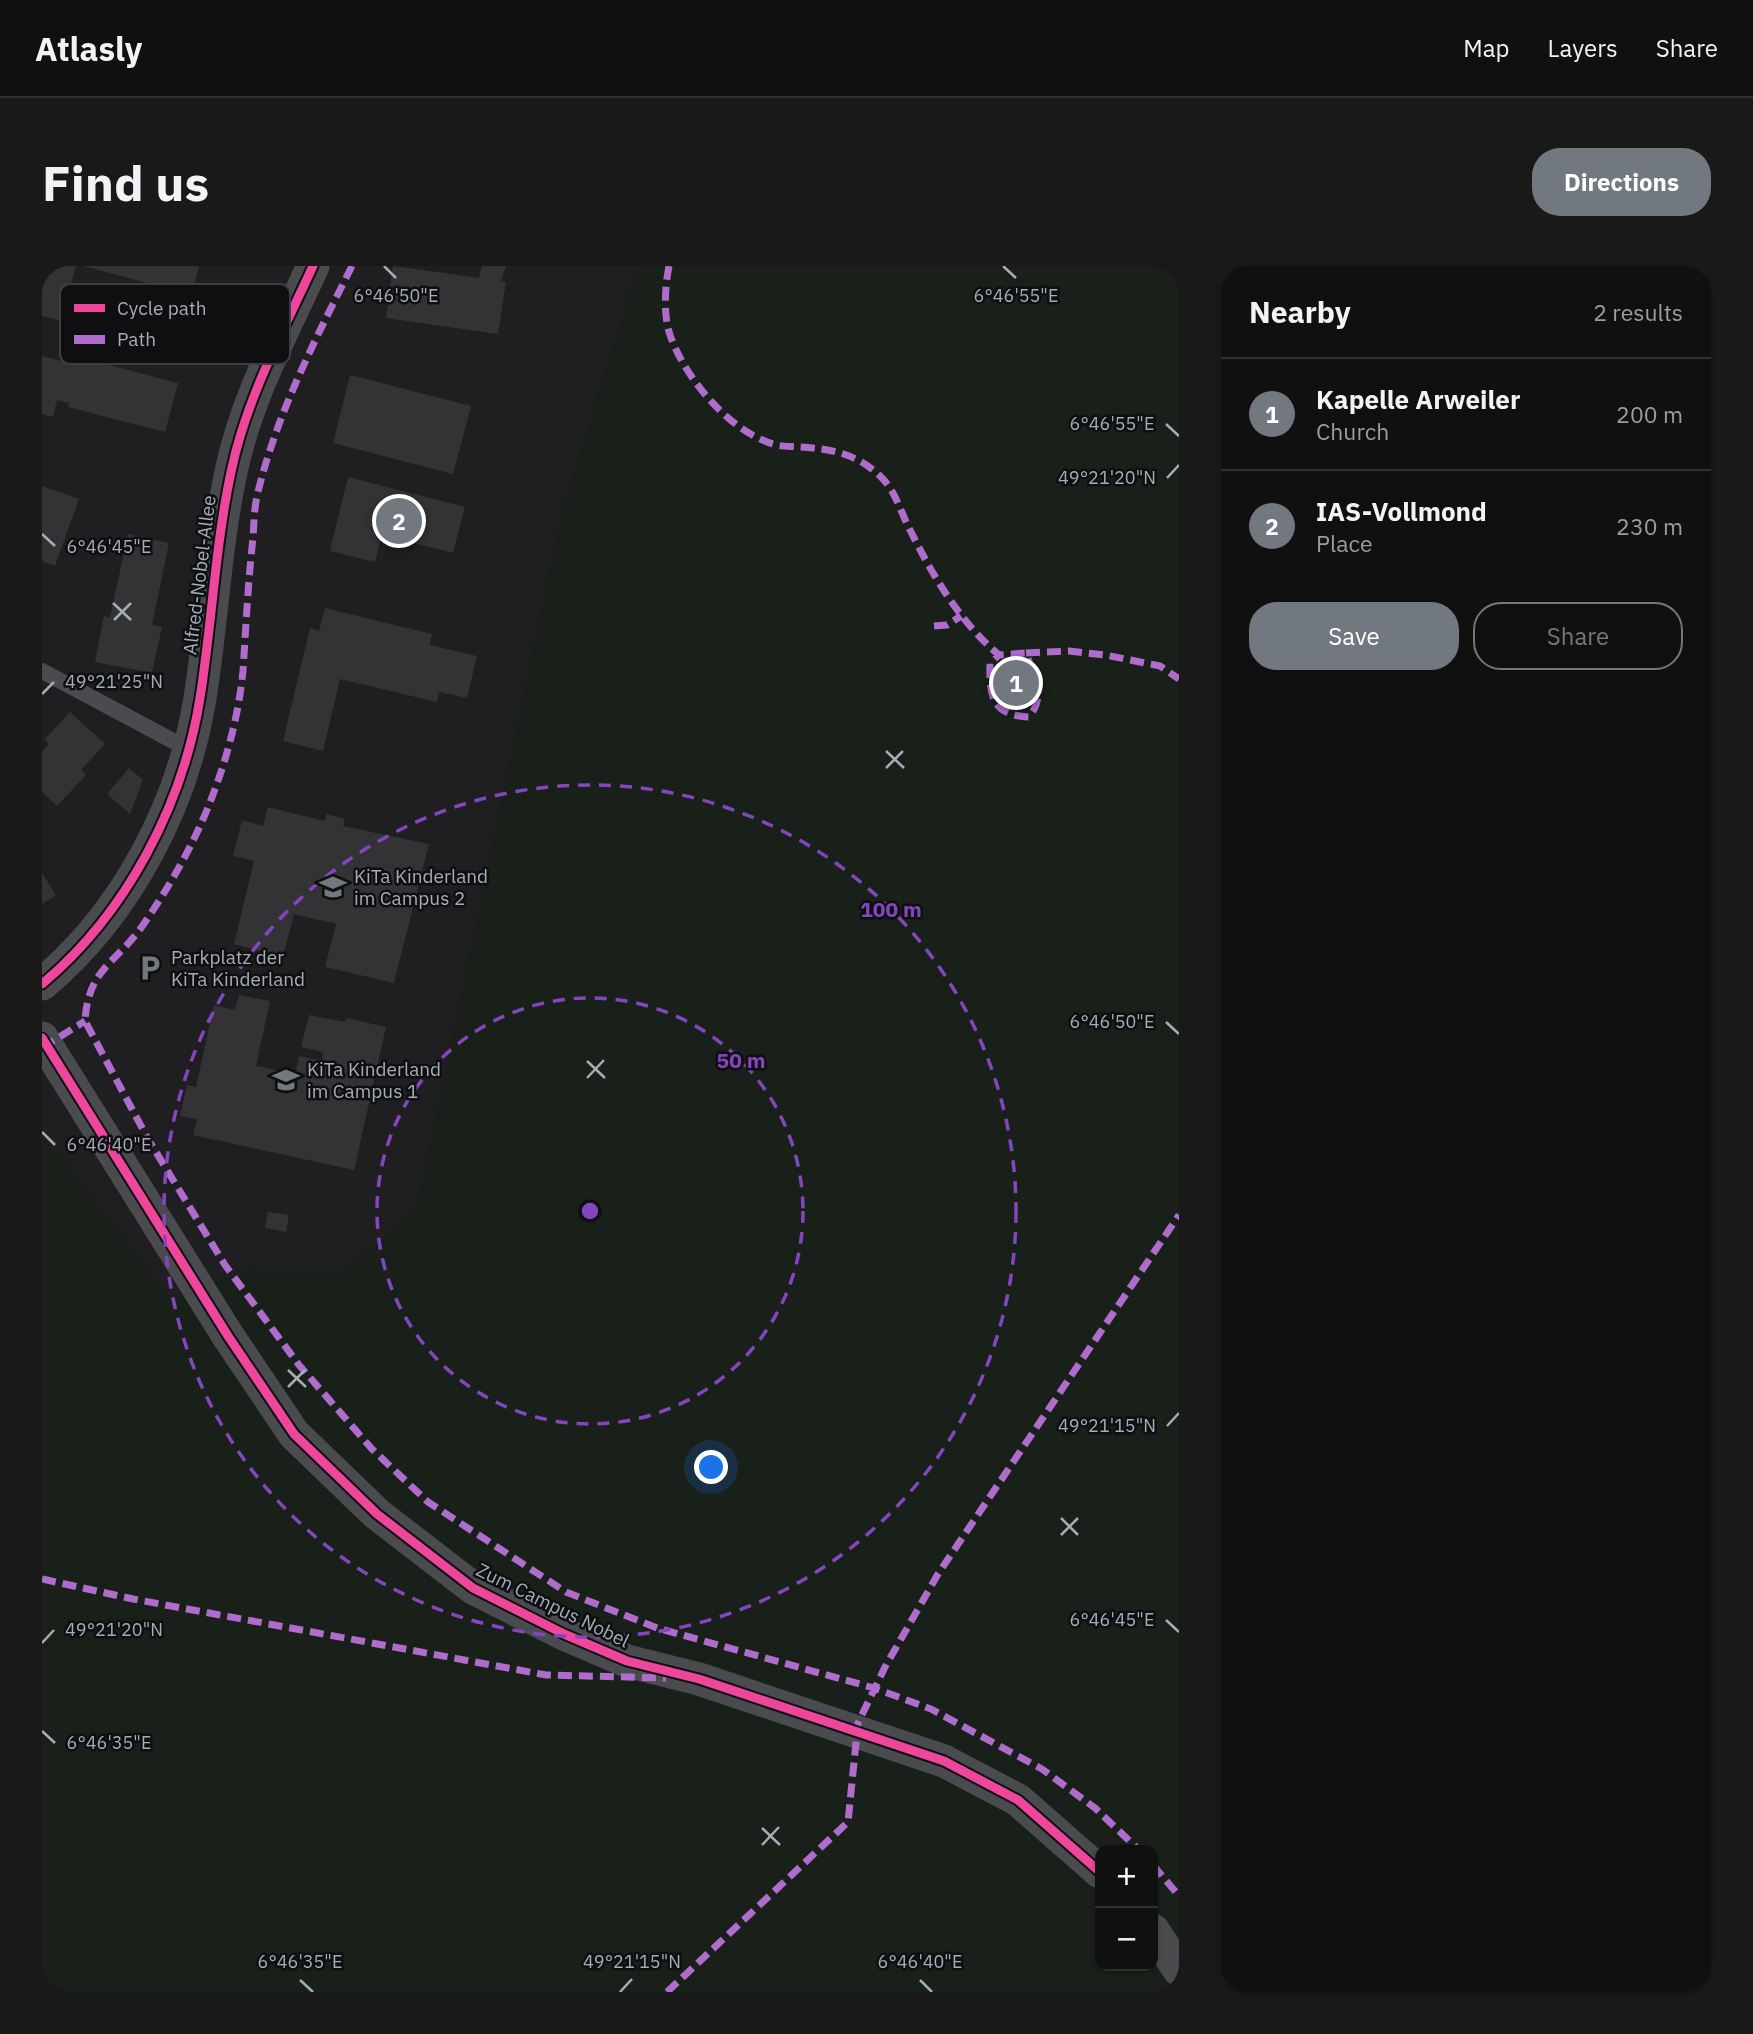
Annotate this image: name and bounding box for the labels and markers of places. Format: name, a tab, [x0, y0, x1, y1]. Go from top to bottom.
pin: 2	[376, 495, 422, 547]
pin: 1	[993, 657, 1039, 709]
place label: KiTa Kinderland im Campus 2	[354, 864, 488, 910]
school or university icon: KiTa Kinderland im Campus 2	[318, 872, 348, 902]
place label: Parkplatz der KiTa Kinderland	[171, 945, 305, 991]
parking icon: Parkplatz der KiTa Kinderland	[135, 953, 165, 983]
place label: KiTa Kinderland im Campus 1	[307, 1057, 441, 1103]
school or university icon: KiTa Kinderland im Campus 1	[271, 1065, 301, 1095]
centre of rings	[578, 1199, 602, 1223]

